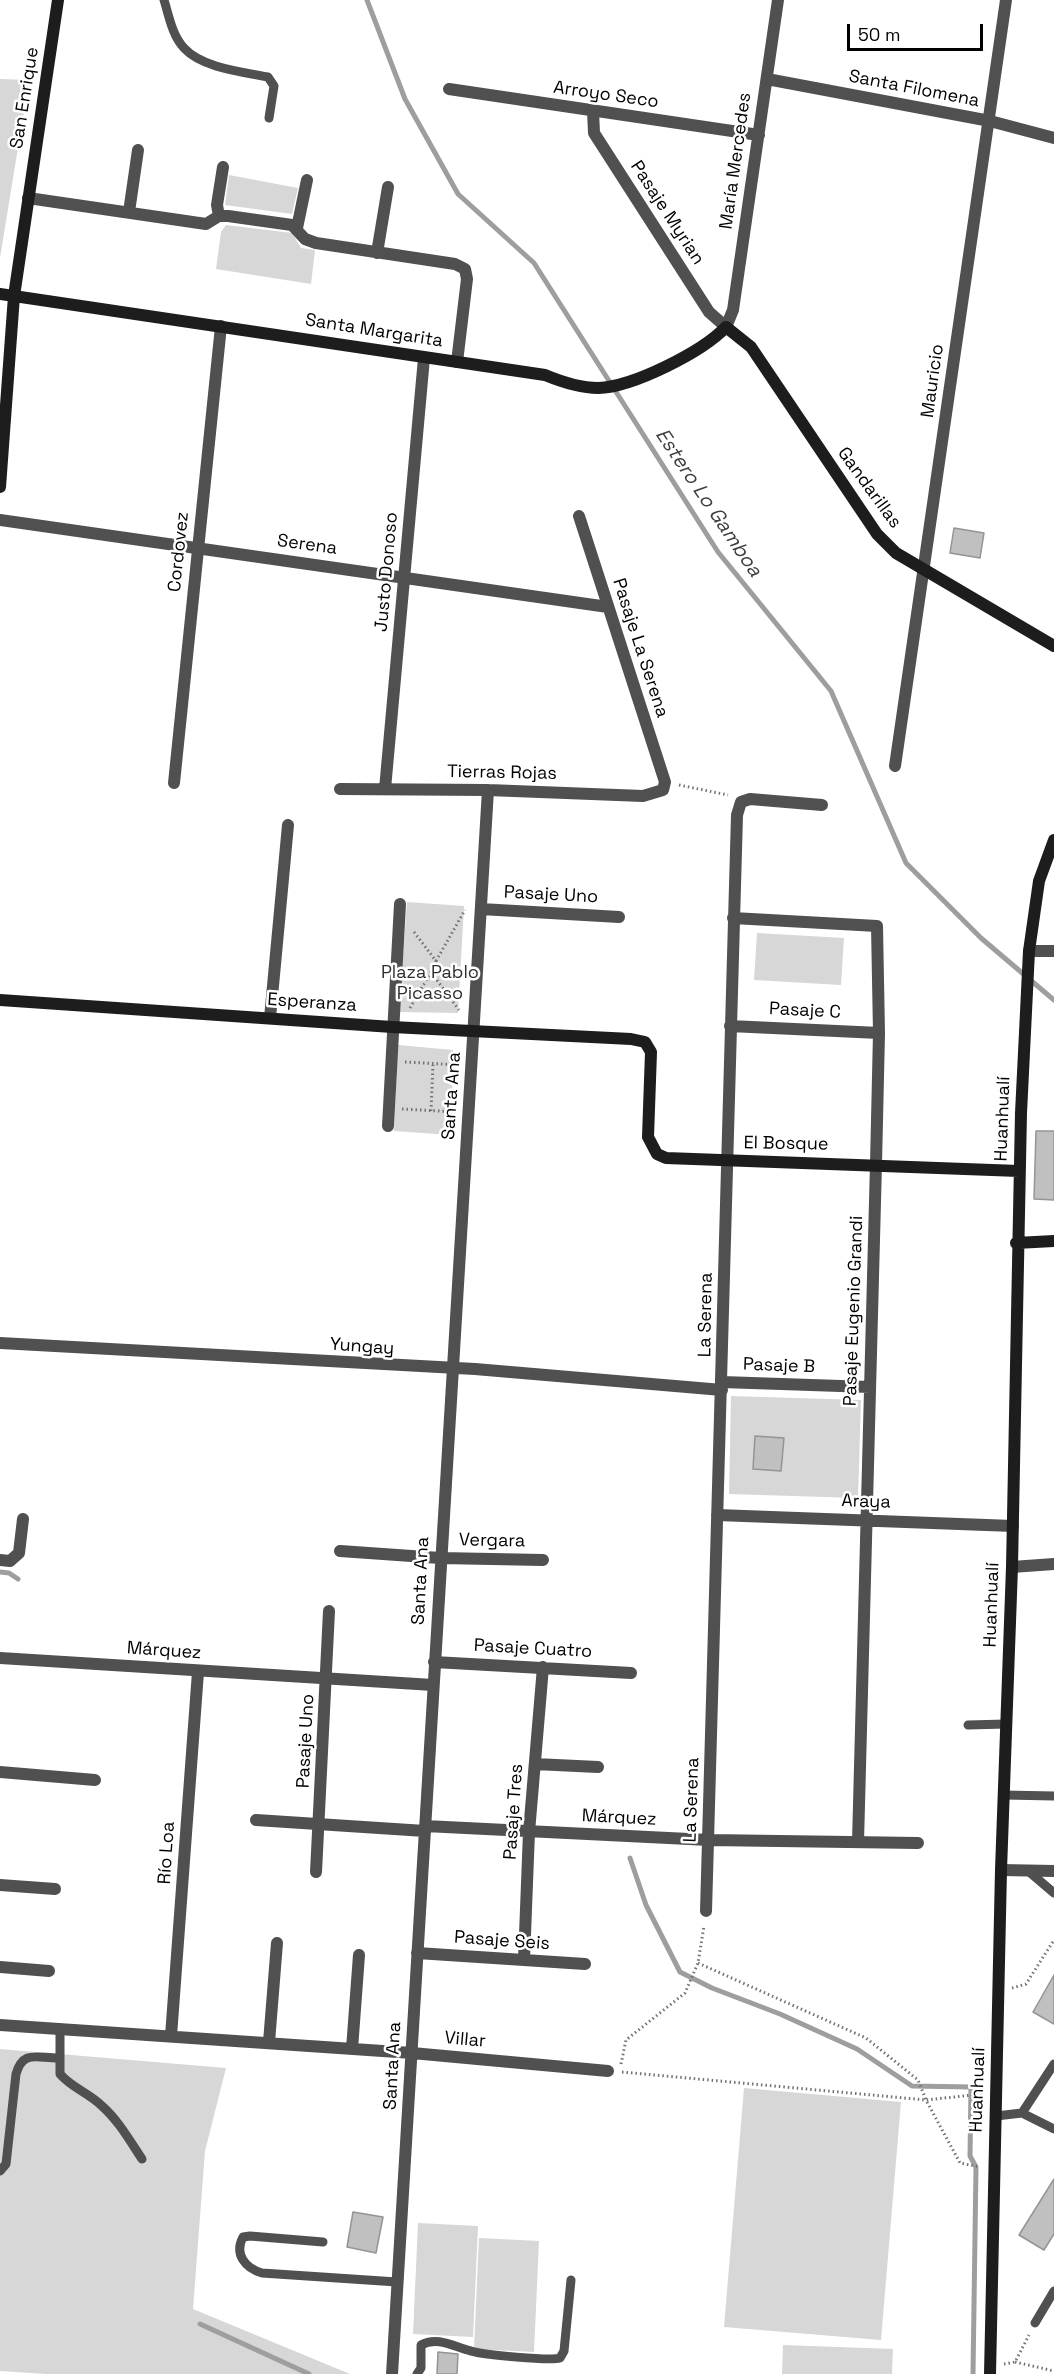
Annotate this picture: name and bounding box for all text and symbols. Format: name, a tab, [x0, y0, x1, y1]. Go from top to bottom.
scale bar	[850, 12, 986, 50]
text: 50 m	[858, 23, 900, 46]
street label: San Enrique	[6, 46, 44, 150]
street label: Santa Filomena	[847, 66, 981, 112]
street label: Arroyo Seco	[552, 77, 660, 113]
street label: María Mercedes	[716, 91, 756, 231]
street label: Pasaje Myrian	[625, 157, 709, 269]
street label: Santa Margarita	[303, 309, 445, 353]
street label: Mauricio	[917, 343, 949, 419]
water label: Estero Lo Gamboa	[649, 424, 767, 582]
street label: Gandarillas	[832, 443, 906, 533]
street label: Cordovez	[164, 511, 194, 593]
street label: Justo Donoso	[371, 511, 403, 633]
street label: Serena	[276, 530, 338, 560]
street label: Pasaje La Serena	[607, 576, 673, 720]
street label: Tierras Rojas	[447, 761, 557, 785]
street label: Pasaje Uno	[503, 882, 599, 908]
park label: Plaza Pablo Picasso	[381, 962, 479, 1004]
street label: Esperanza	[267, 989, 357, 1017]
street label: Pasaje C	[769, 998, 841, 1024]
street label: Santa Ana	[438, 1051, 466, 1141]
street label: Huanhualí	[991, 1076, 1015, 1162]
street label: El Bosque	[743, 1132, 829, 1156]
street label: Pasaje Eugenio Grandi	[840, 1215, 868, 1407]
street label: La Serena	[694, 1272, 718, 1358]
street label: Yungay	[329, 1334, 395, 1360]
street label: Pasaje B	[743, 1354, 815, 1378]
street label: Araya	[841, 1490, 891, 1514]
street label: Vergara	[459, 1530, 525, 1552]
street label: Santa Ana	[408, 1536, 434, 1626]
street label: Huanhualí	[980, 1562, 1004, 1648]
street label: Pasaje Cuatro	[473, 1635, 593, 1663]
street label: Márquez	[126, 1638, 202, 1664]
street label: Pasaje Uno	[293, 1693, 319, 1789]
street label: La Serena	[680, 1757, 704, 1843]
street label: Pasaje Tres	[500, 1763, 528, 1861]
street label: Márquez	[581, 1805, 657, 1831]
street label: Río Loa	[154, 1821, 180, 1885]
street label: Pasaje Seis	[453, 1927, 551, 1955]
street label: Santa Ana	[380, 2021, 406, 2111]
street label: Villar	[443, 2027, 487, 2053]
street label: Huanhualí	[966, 2047, 990, 2133]

